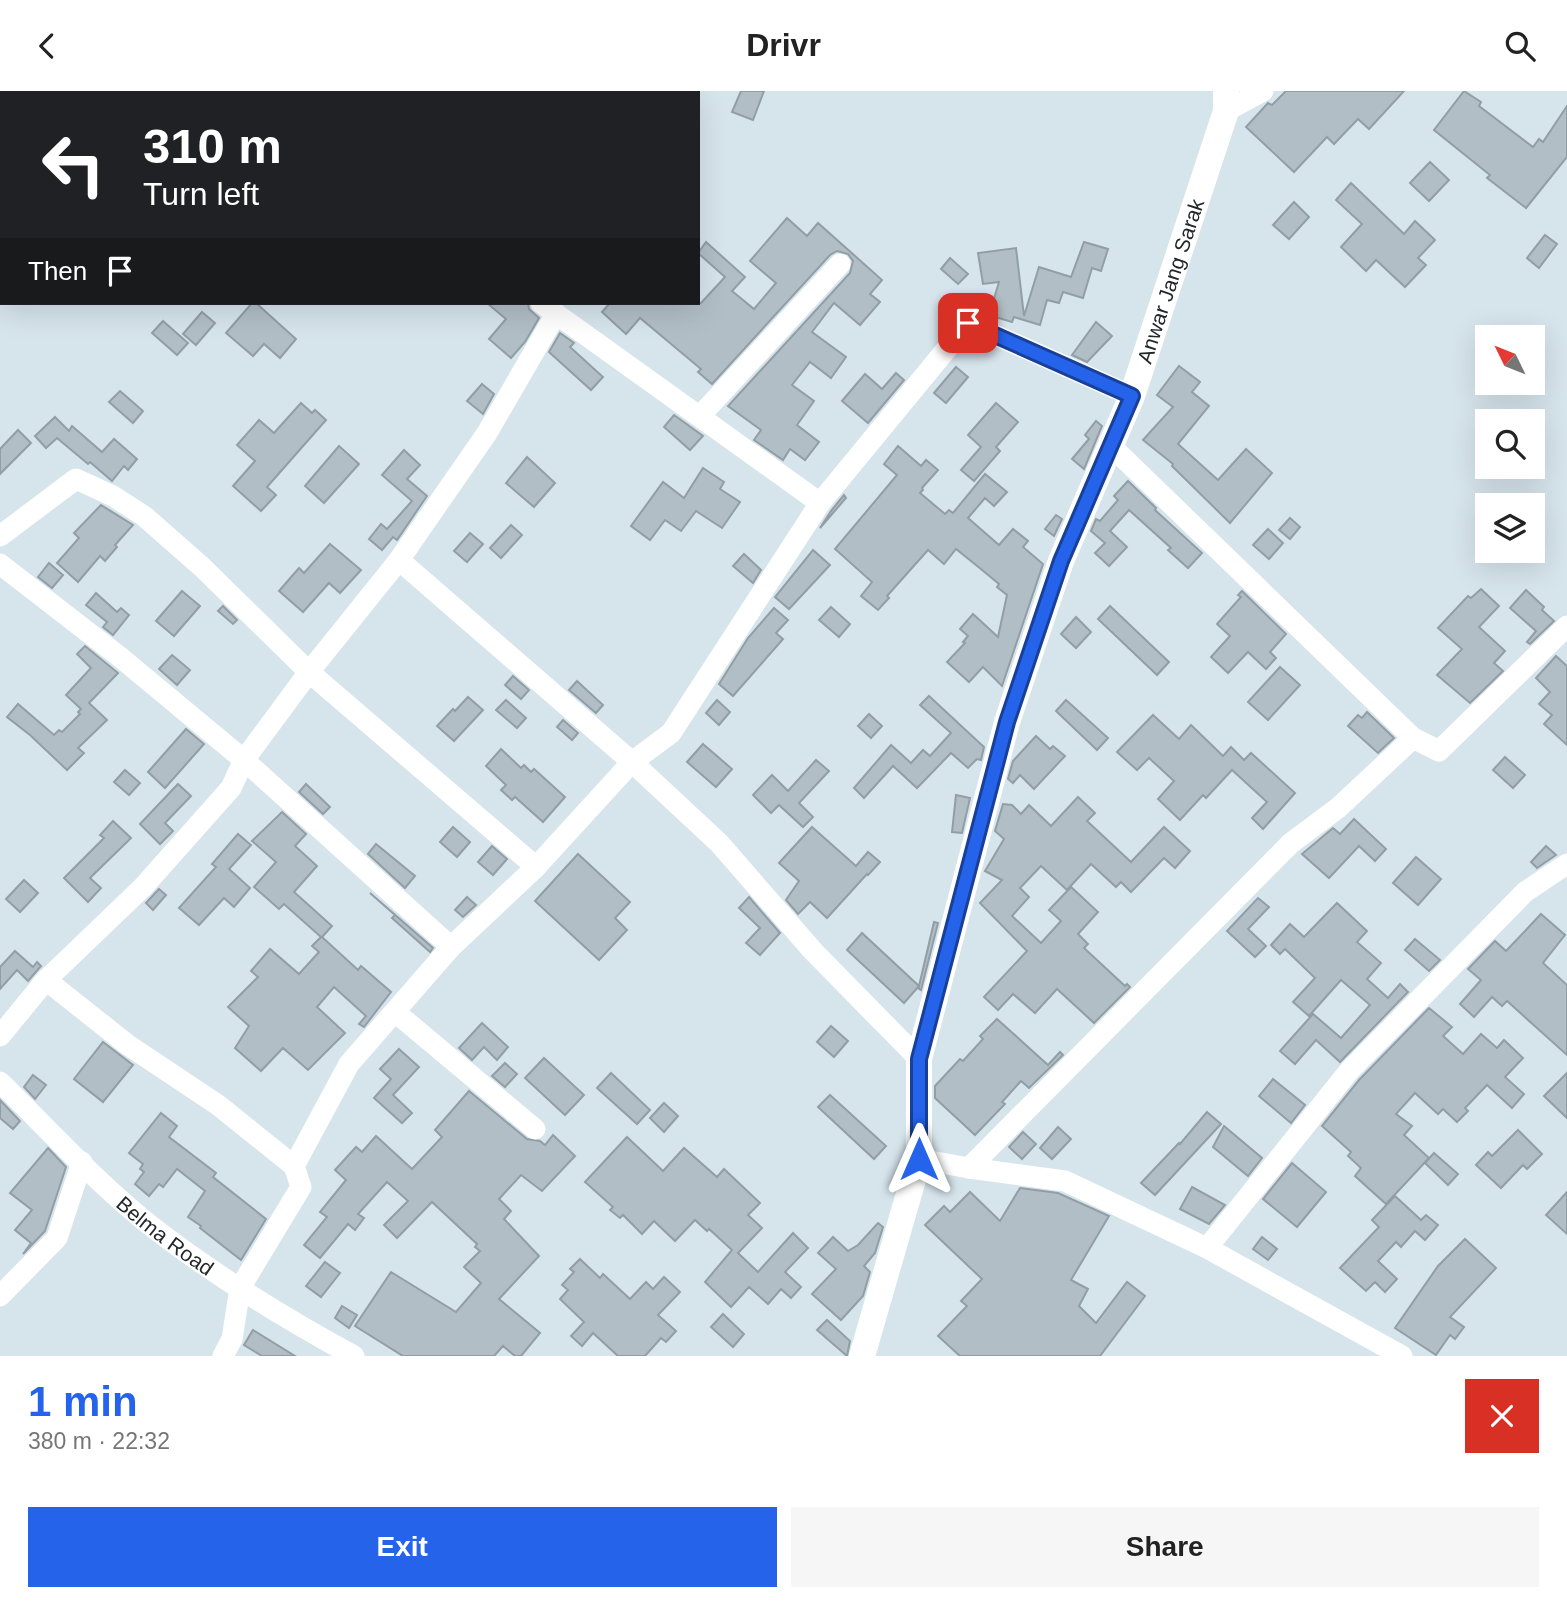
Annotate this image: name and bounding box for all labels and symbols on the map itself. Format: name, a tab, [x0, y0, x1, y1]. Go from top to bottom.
street label: Anwar Jang Sarak	[1132, 195, 1208, 366]
pin	[938, 293, 998, 353]
north arrow	[1475, 325, 1545, 395]
position arrow	[882, 1122, 956, 1196]
street label: Belma Road	[112, 1191, 218, 1280]

